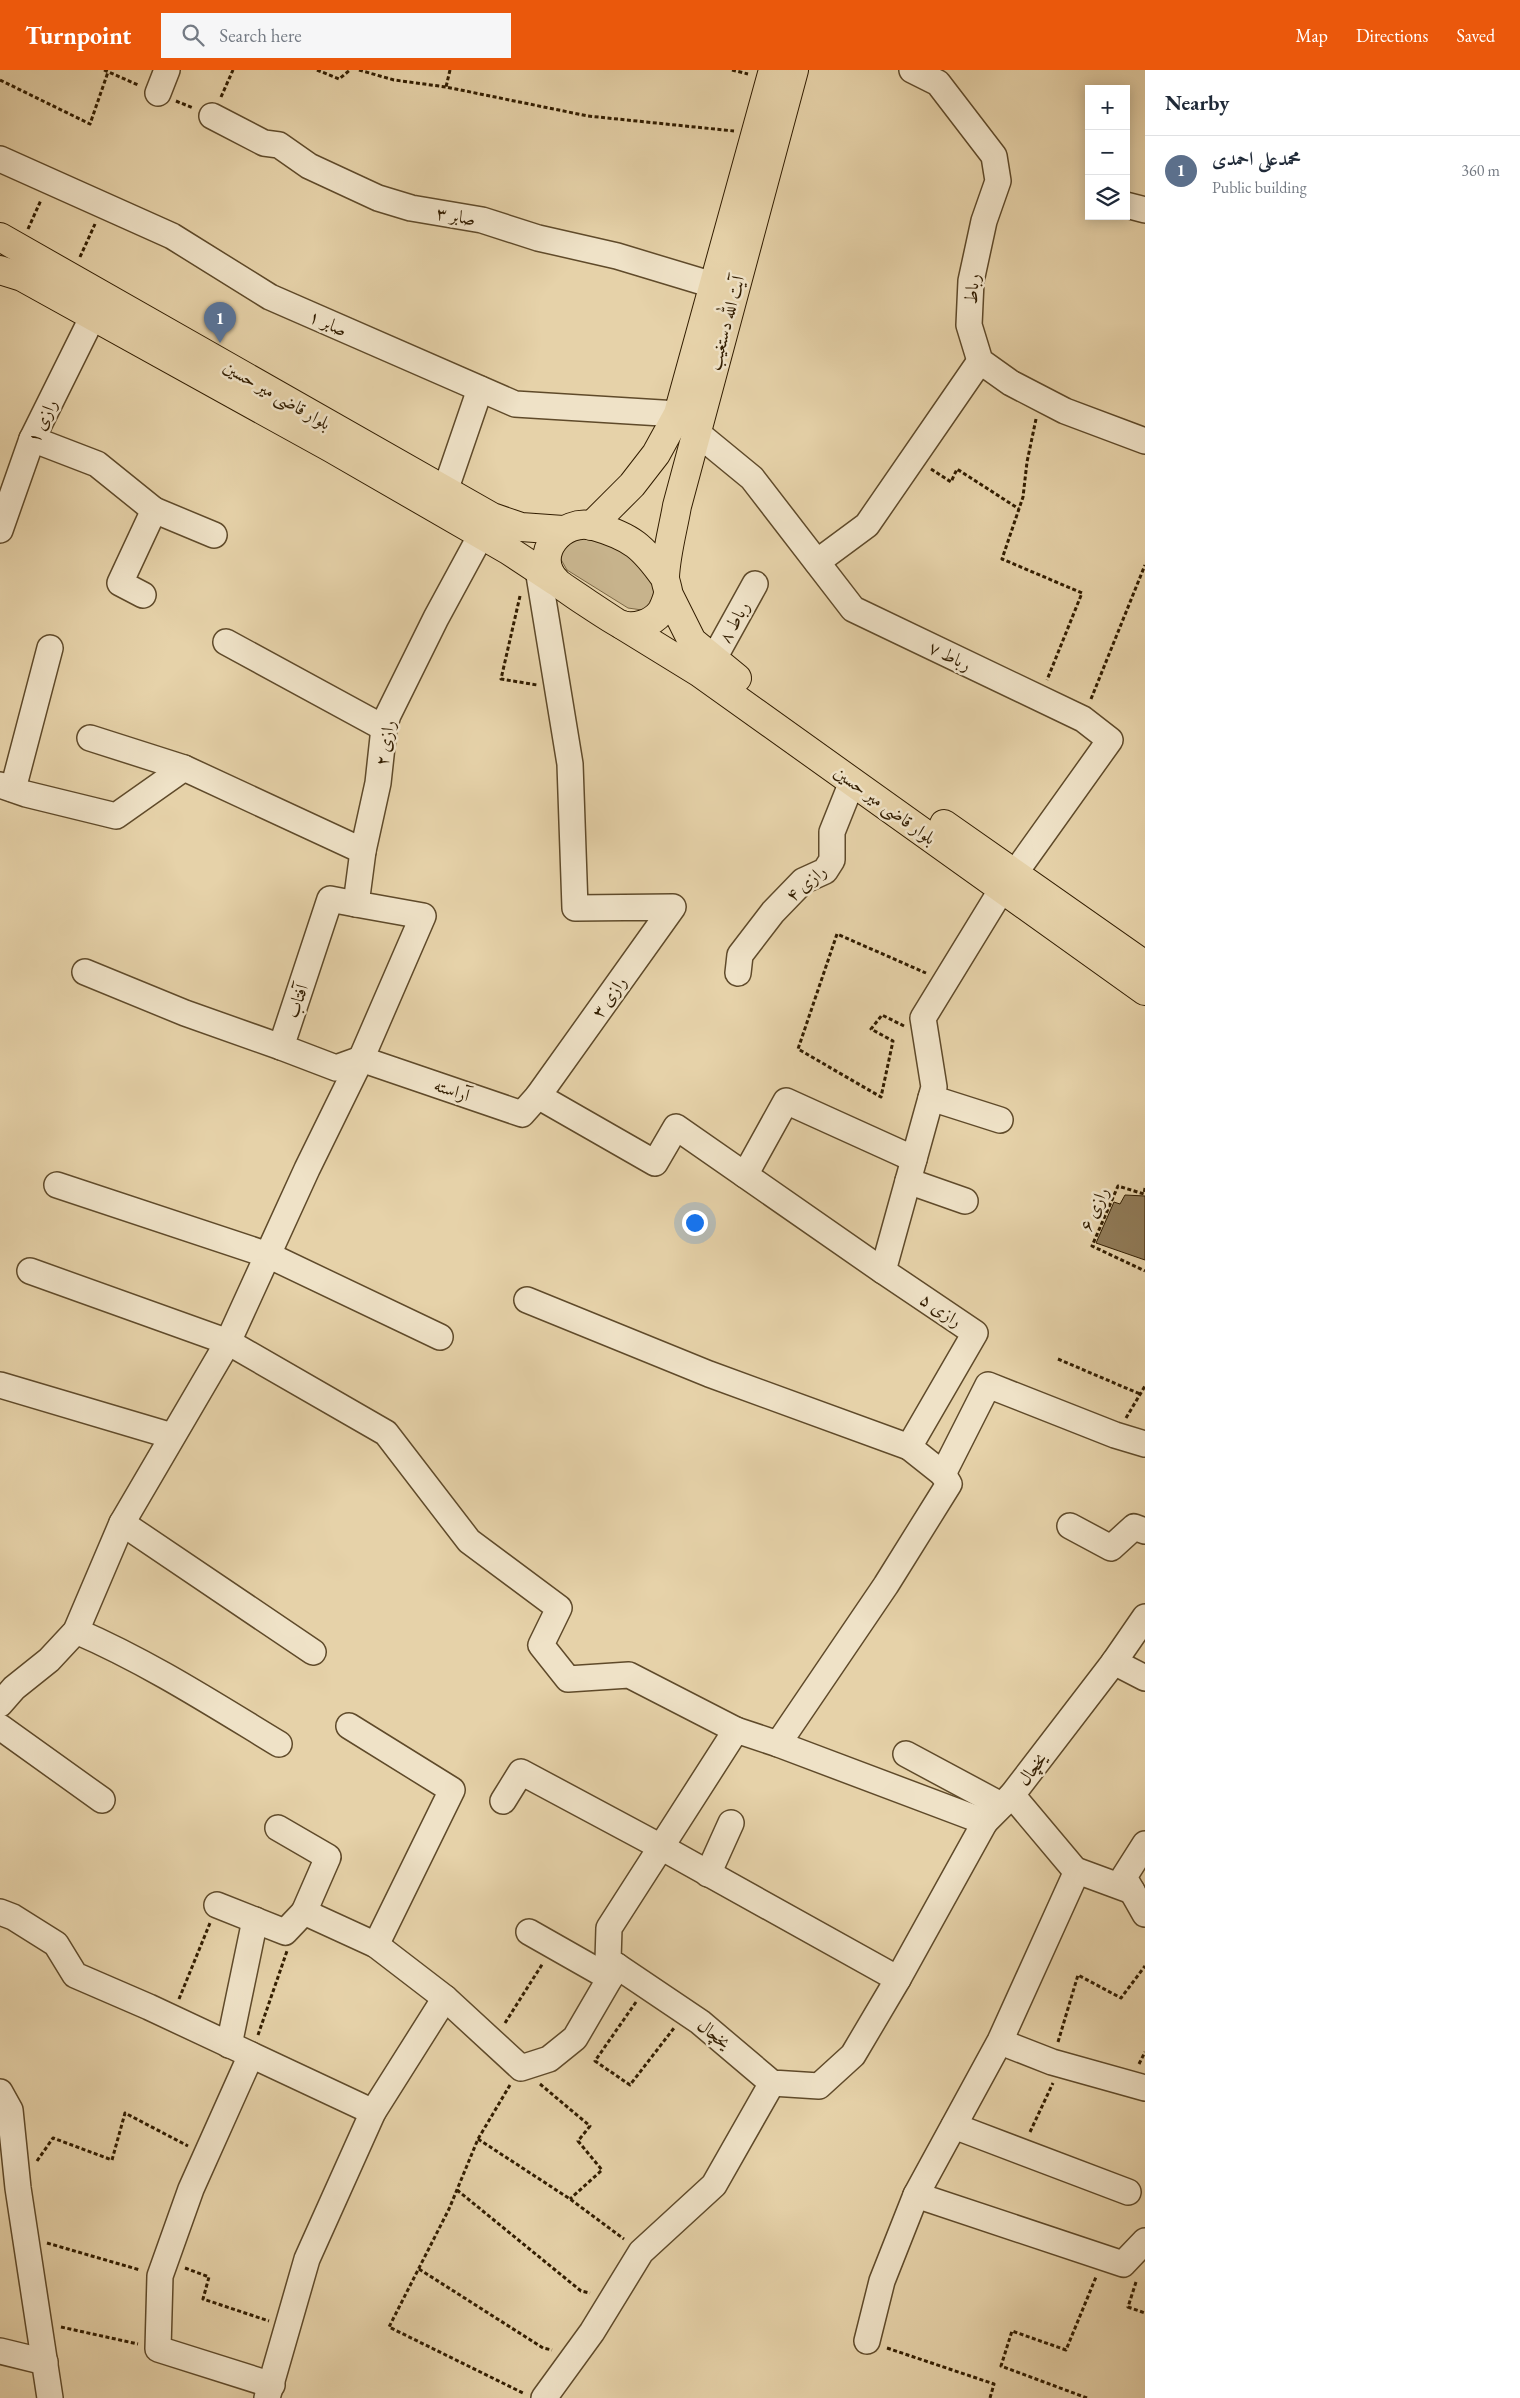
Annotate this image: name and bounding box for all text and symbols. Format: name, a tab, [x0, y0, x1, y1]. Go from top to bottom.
search box	[161, 13, 511, 58]
text: Turnpoint	[25, 20, 131, 51]
icon: search	[179, 21, 207, 49]
text: Search here	[219, 23, 302, 48]
text: Map	[1296, 24, 1328, 47]
text: Directions	[1356, 24, 1428, 47]
text: Saved	[1456, 24, 1495, 47]
map controls	[1085, 85, 1130, 220]
button: +	[1085, 85, 1130, 130]
text: Nearby	[1165, 89, 1229, 116]
button: −	[1085, 130, 1130, 175]
text: محمدعلی احمدی	[1212, 146, 1301, 171]
text: 1	[1177, 160, 1185, 181]
text: 360 m	[1461, 160, 1500, 181]
button: layers	[1085, 175, 1130, 220]
text: Public building	[1212, 177, 1307, 198]
street label: صابر ۳	[435, 201, 477, 230]
street label: آیت الله دستغیب	[700, 270, 751, 373]
street label: رباط	[958, 273, 985, 305]
pin: 1	[204, 302, 236, 343]
street label: صابر ۱	[306, 304, 351, 341]
street label: بلوار قاضی میر حسین	[218, 355, 335, 436]
street label: رازی ۱	[21, 395, 62, 447]
street label: رباط ۸	[713, 597, 754, 647]
street label: رباط ۷	[925, 635, 975, 676]
street label: رازی ۲	[369, 718, 400, 768]
street label: بلوار قاضی میر حسین	[829, 760, 941, 851]
street label: رازی ۴	[781, 859, 831, 906]
street label: رازی ۳	[586, 971, 631, 1022]
street label: آفتاب	[280, 979, 314, 1021]
street label: آراسته	[431, 1073, 475, 1107]
street label: رازی ۶	[1074, 1183, 1113, 1235]
your location	[682, 1210, 708, 1236]
street label: رازی ۵	[916, 1287, 967, 1332]
street label: یخچال	[1012, 1747, 1053, 1791]
street label: یخچال	[692, 2013, 736, 2055]

